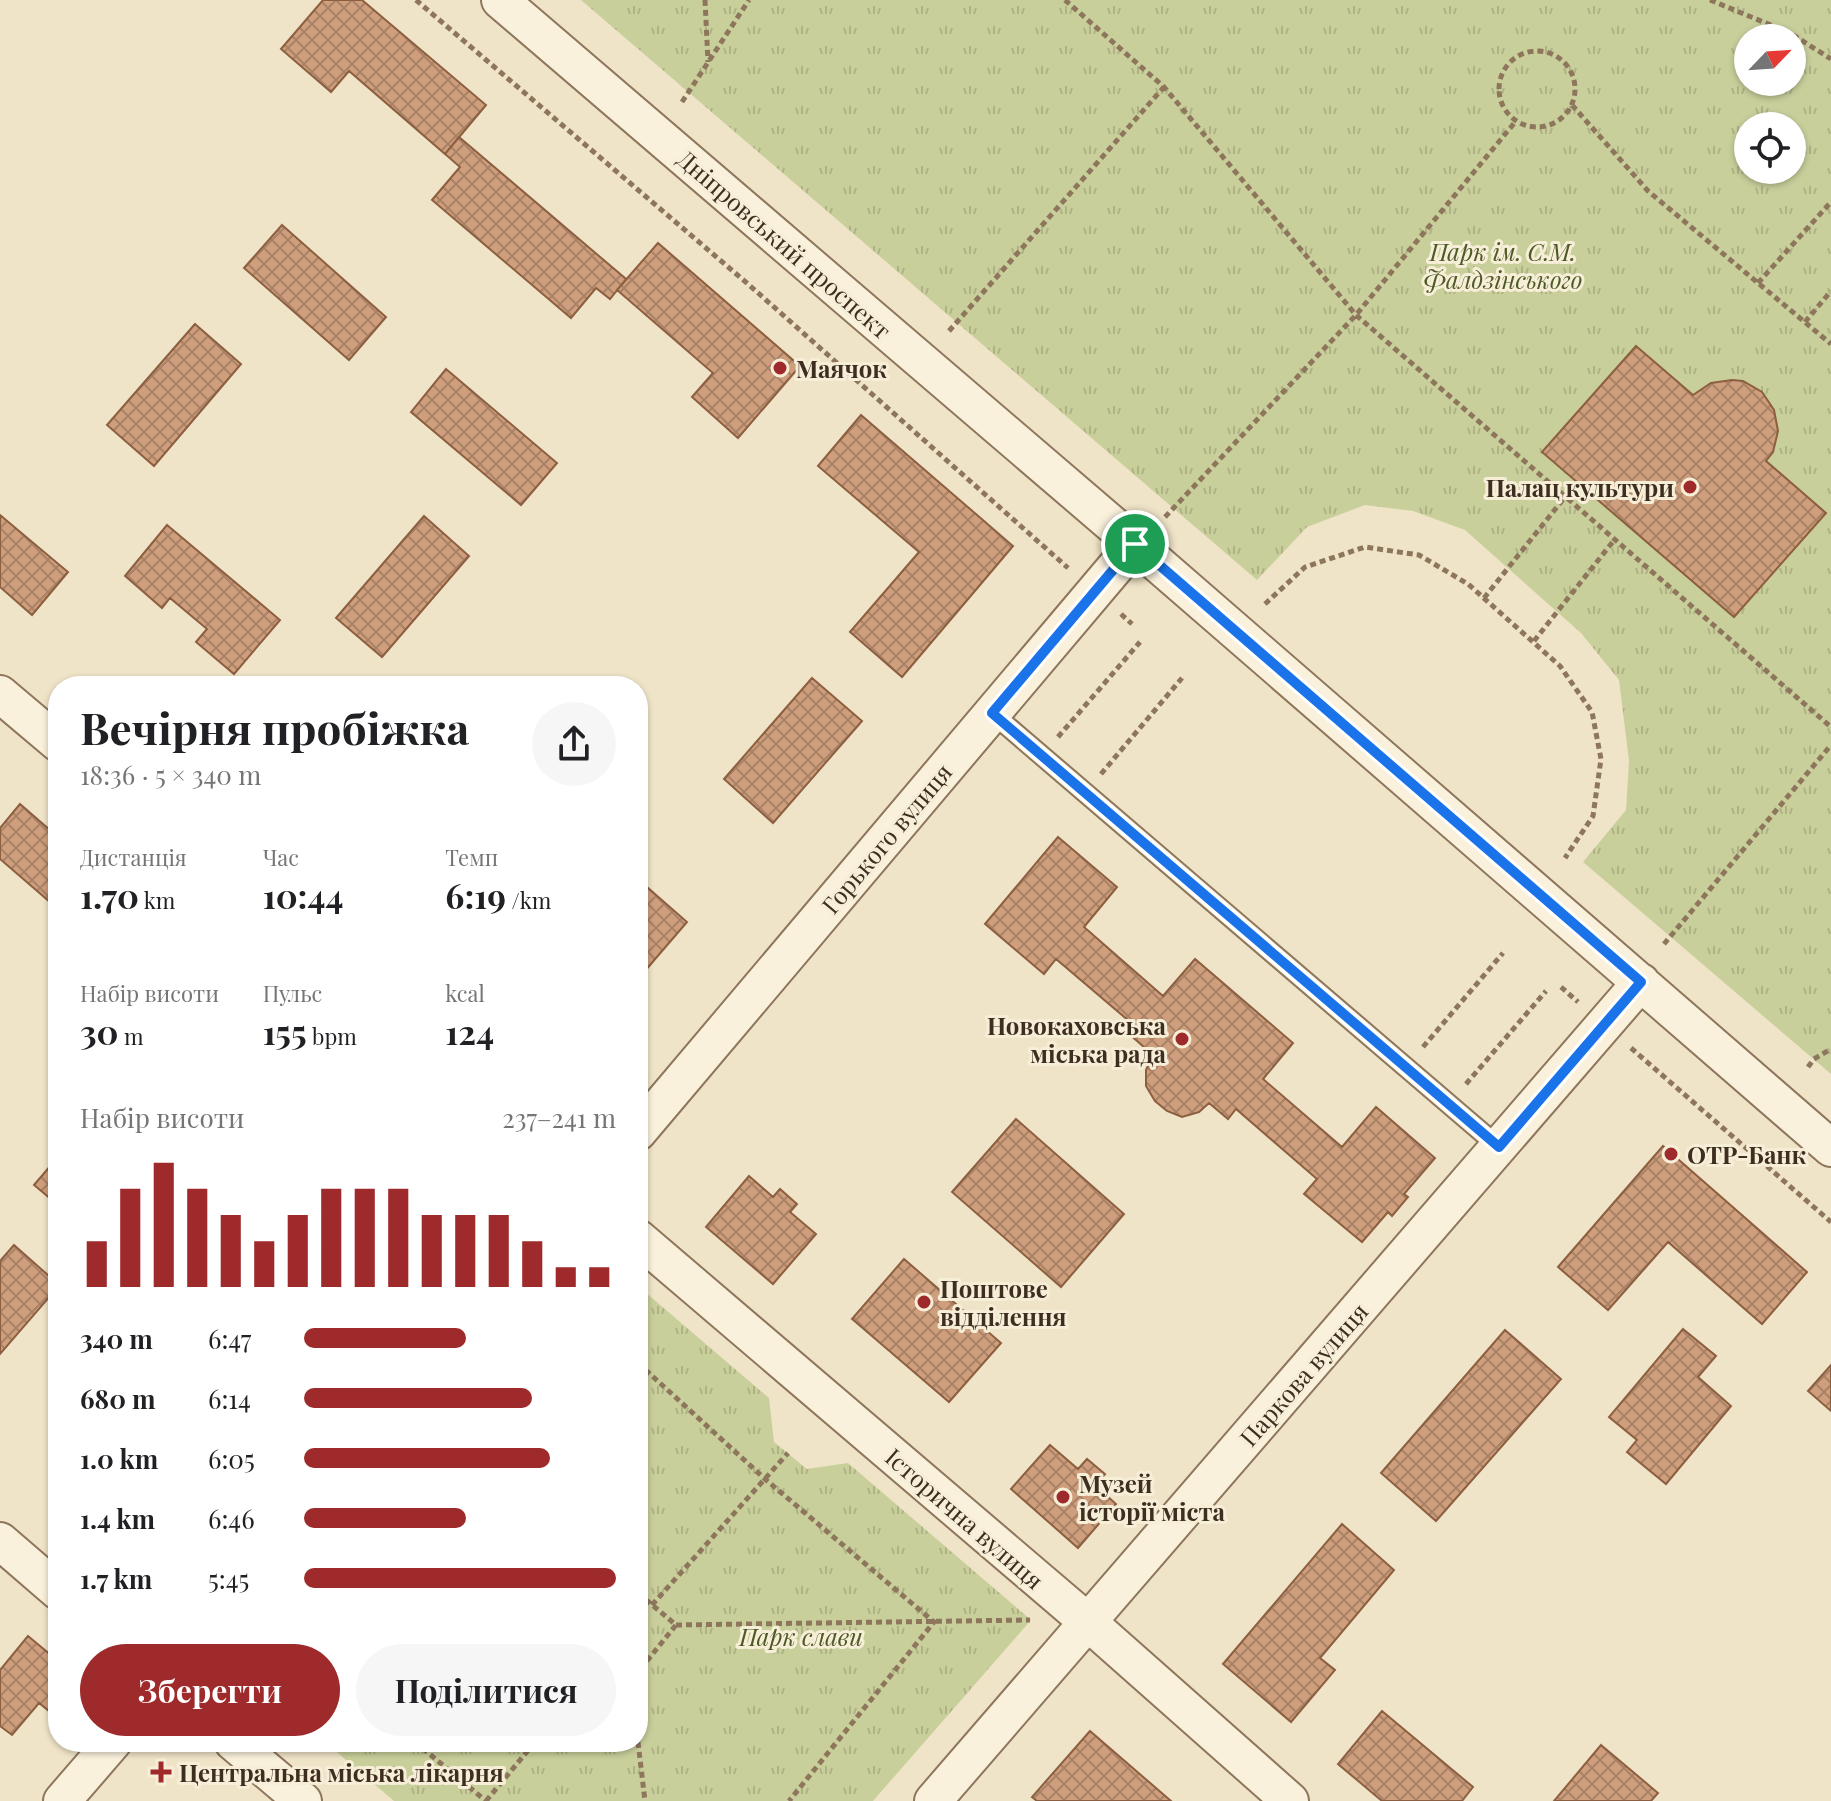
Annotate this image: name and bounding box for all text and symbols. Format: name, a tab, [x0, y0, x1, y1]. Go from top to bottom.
north arrow	[1734, 24, 1806, 96]
map controls	[1734, 24, 1806, 184]
button: locate	[1734, 112, 1806, 184]
street label: Дніпровський проспект	[672, 142, 898, 346]
park label: Парк ім. С.М. Фалдзінського	[1424, 235, 1582, 295]
place label: Маячок	[796, 352, 887, 384]
marker: Маячок	[771, 359, 789, 377]
place label: Палац культури	[1486, 471, 1674, 503]
marker: Палац культури	[1681, 478, 1699, 496]
pin	[1101, 510, 1169, 578]
icon: arrive	[1113, 522, 1157, 566]
text: Вечірня пробіжка	[80, 697, 469, 756]
button: share	[532, 702, 616, 786]
street label: Горького вулиця	[814, 756, 958, 920]
text: 18:36 · 5 × 340 m	[80, 757, 261, 792]
text: Дистанція	[80, 842, 187, 872]
text: Час	[263, 842, 299, 872]
text: Темп	[445, 842, 498, 872]
text: 1.70	[80, 872, 139, 918]
text: 10:44	[263, 872, 343, 918]
text: 6:19	[445, 872, 506, 918]
text: km	[139, 885, 175, 915]
text: /km	[506, 885, 551, 915]
text: Набір висоти	[80, 978, 219, 1008]
text: Пульс	[263, 978, 322, 1008]
text: kcal	[445, 978, 485, 1008]
text: 30	[80, 1008, 119, 1054]
text: 155	[263, 1008, 307, 1054]
text: 124	[445, 1008, 494, 1054]
place label: Новокаховська міська рада	[987, 1009, 1167, 1069]
text: m	[119, 1021, 144, 1051]
text: bpm	[307, 1021, 357, 1051]
marker: Новокаховська міська рада	[1173, 1030, 1191, 1048]
text: Набір висоти	[80, 1100, 244, 1135]
text: 237–241 m	[502, 1100, 616, 1135]
place label: ОТР-Банк	[1687, 1138, 1807, 1170]
marker: ОТР-Банк	[1662, 1145, 1680, 1163]
place label: Поштове відділення	[940, 1272, 1066, 1332]
marker: Поштове відділення	[915, 1293, 933, 1311]
street label: Паркова вулиця	[1232, 1295, 1374, 1452]
text: 340 m	[80, 1321, 153, 1356]
text: 6:47	[208, 1321, 251, 1356]
text: 680 m	[80, 1381, 156, 1416]
text: 6:14	[208, 1381, 251, 1416]
street label: Історична вулиця	[879, 1440, 1051, 1596]
text: 1.0 km	[80, 1441, 158, 1476]
text: 6:05	[208, 1441, 255, 1476]
place label: Музей історії міста	[1079, 1467, 1225, 1527]
marker: Музей історії міста	[1054, 1488, 1072, 1506]
text: 1.4 km	[80, 1501, 155, 1536]
text: 6:46	[208, 1501, 255, 1536]
text: 1.7 km	[80, 1561, 152, 1596]
text: 5:45	[208, 1561, 249, 1596]
park label: Парк слави	[738, 1620, 863, 1652]
button: Зберегти	[80, 1644, 340, 1736]
button: Поділитися	[356, 1644, 616, 1736]
place label: Центральна міська лікарня	[179, 1756, 504, 1788]
marker: Центральна міська лікарня	[150, 1761, 172, 1783]

